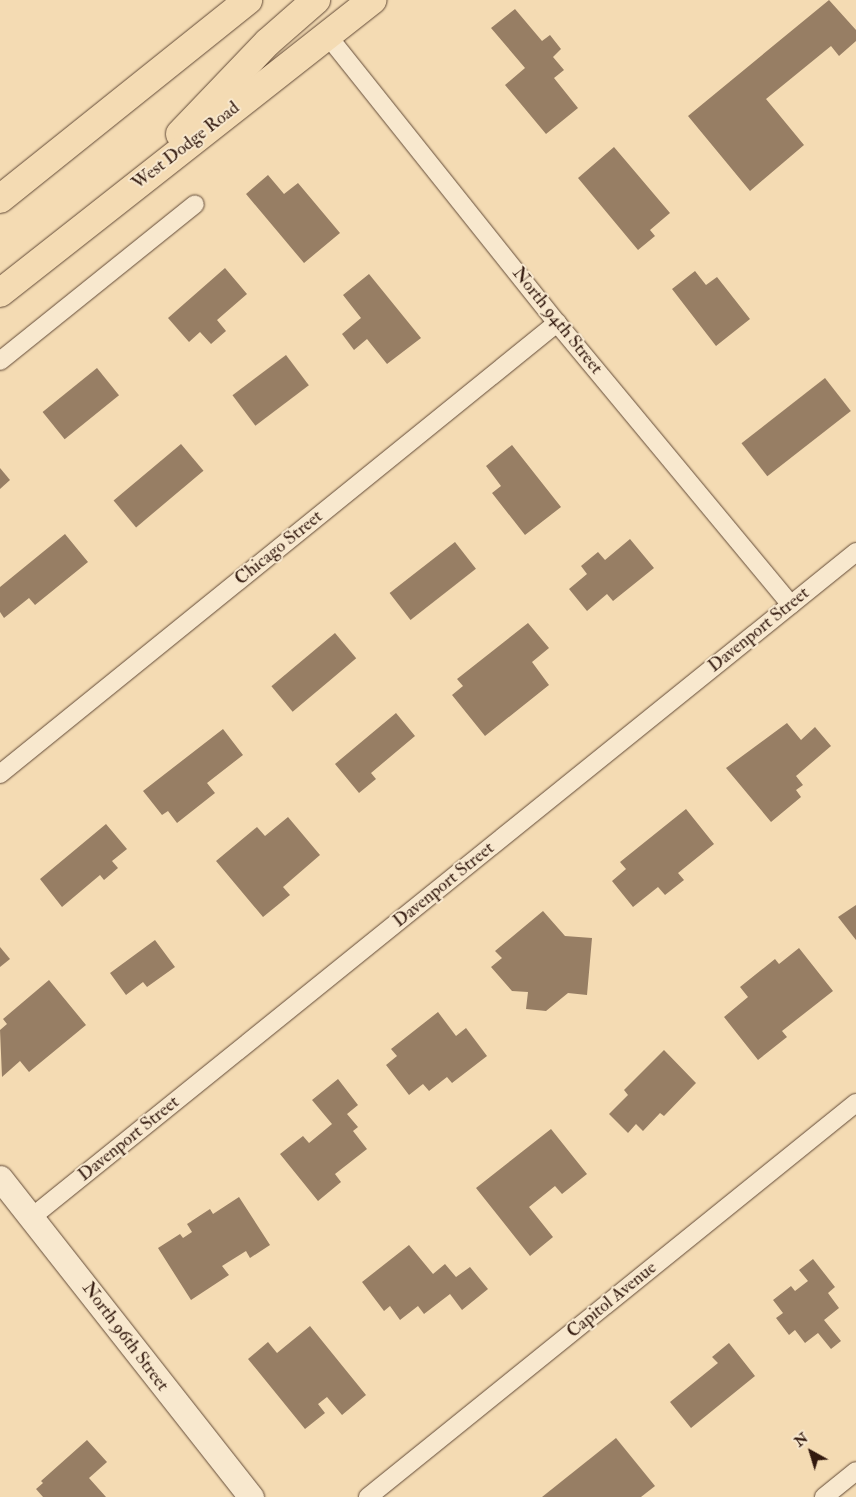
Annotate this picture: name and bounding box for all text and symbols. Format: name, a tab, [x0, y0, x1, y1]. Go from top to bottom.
street label: West Dodge Road	[128, 97, 244, 195]
street label: North 94th Street	[507, 263, 607, 379]
street label: Chicago Street	[231, 506, 327, 590]
street label: Davenport Street	[704, 583, 814, 677]
street label: Davenport Street	[389, 838, 499, 932]
street label: Davenport Street	[74, 1092, 184, 1186]
street label: Capitol Avenue	[563, 1257, 661, 1343]
street label: North 96th Street	[77, 1278, 173, 1396]
north arrow	[786, 1427, 836, 1477]
text: N	[791, 1429, 811, 1451]

